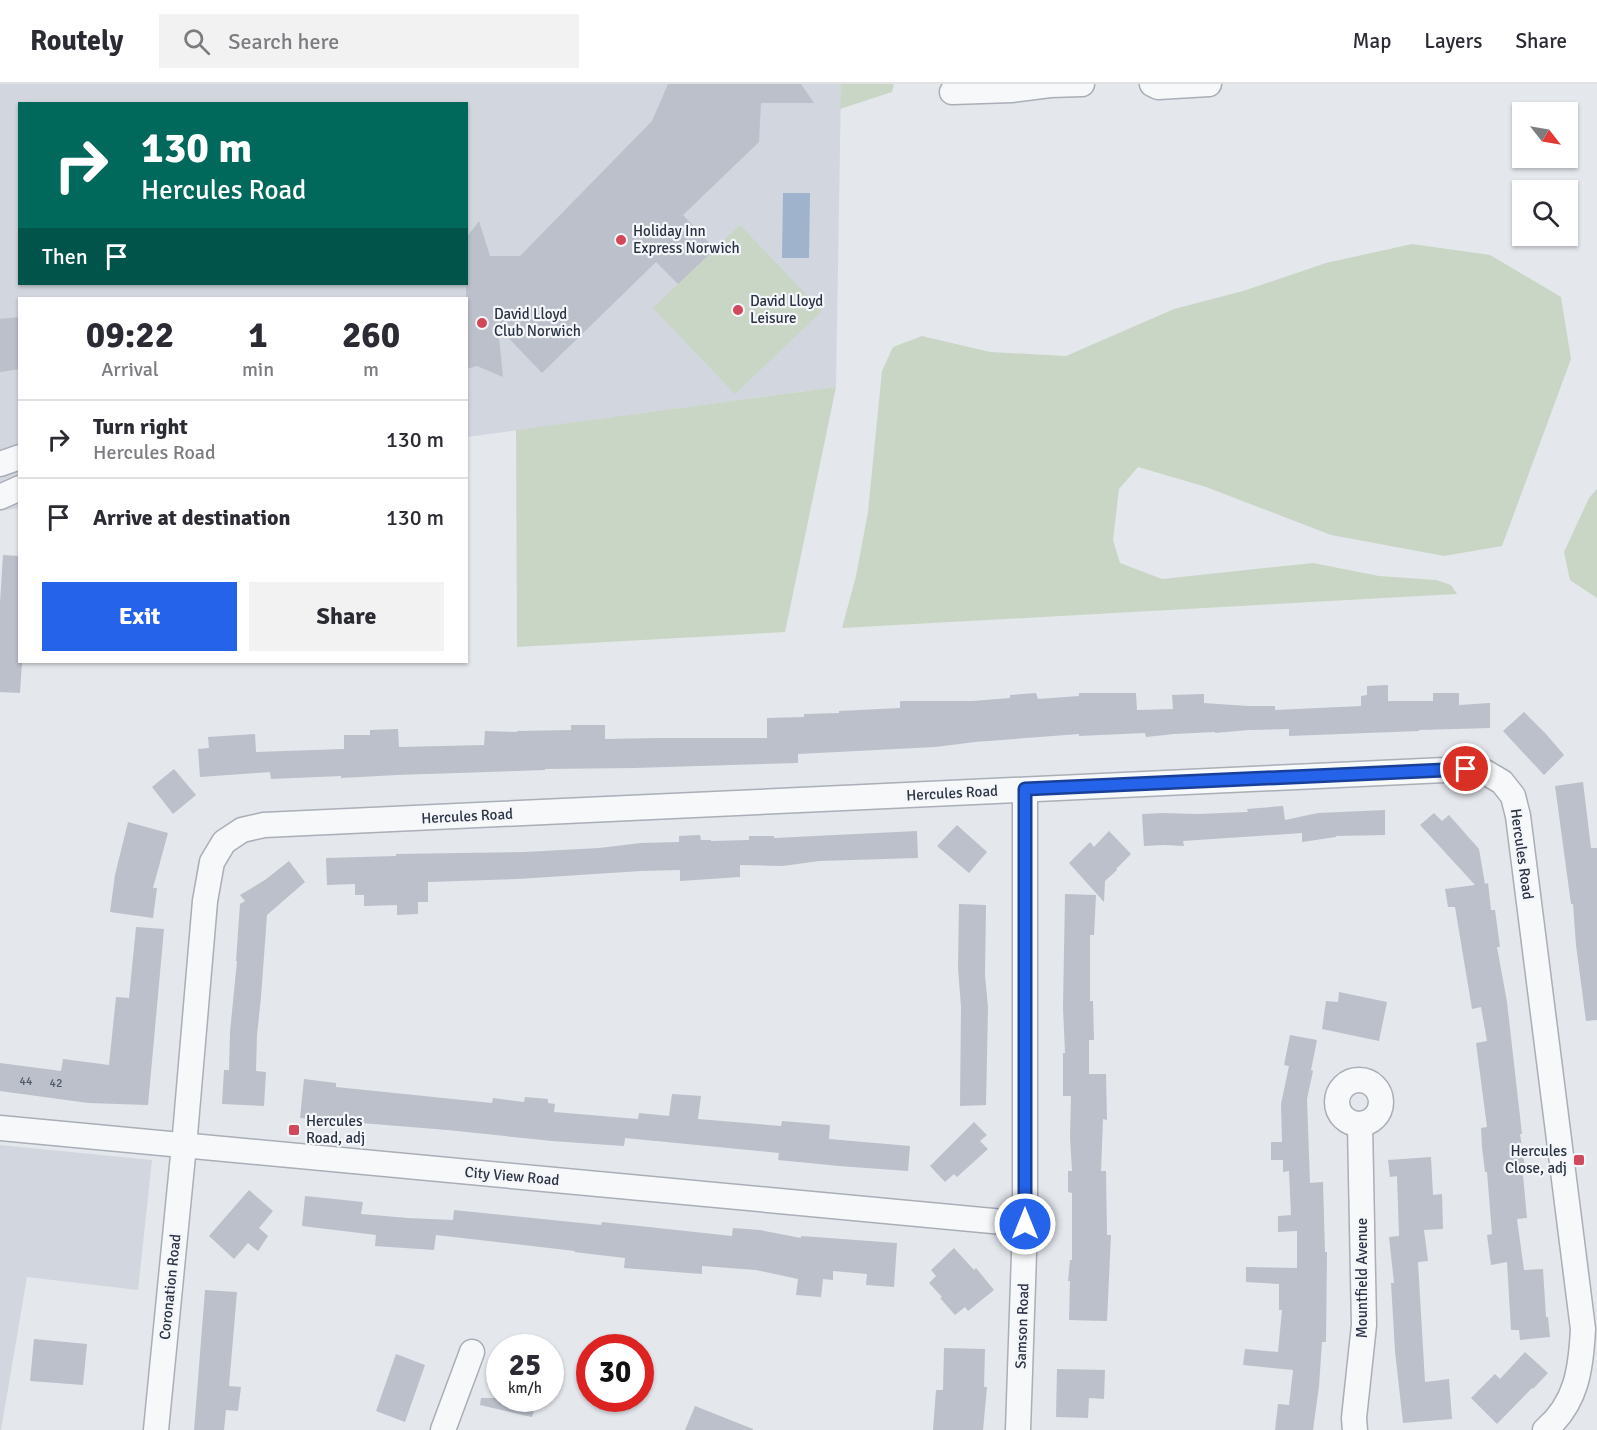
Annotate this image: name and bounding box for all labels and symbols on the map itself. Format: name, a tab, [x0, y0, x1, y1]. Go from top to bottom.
north arrow	[1512, 102, 1578, 168]
place label: Holiday Inn Express Norwich	[633, 222, 740, 257]
marker: Holiday Inn Express Norwich	[614, 233, 628, 247]
place label: David Lloyd Leisure	[750, 292, 823, 327]
marker: David Lloyd Leisure	[731, 303, 745, 317]
place label: David Lloyd Club Norwich	[494, 305, 581, 340]
marker: David Lloyd Club Norwich	[475, 316, 489, 330]
pin	[1440, 743, 1491, 794]
street label: Hercules Road	[906, 782, 998, 804]
street label: Hercules Road	[421, 805, 513, 827]
street label: Hercules Road	[1507, 807, 1537, 901]
house number: 44	[20, 1074, 33, 1089]
house number: 42	[50, 1076, 62, 1091]
place label: Hercules Road, adj	[306, 1112, 365, 1147]
marker: Hercules Road, adj	[287, 1123, 301, 1137]
place label: Hercules Close, adj	[1505, 1142, 1567, 1177]
marker: Hercules Close, adj	[1572, 1153, 1586, 1167]
street label: City View Road	[464, 1163, 560, 1189]
position arrow	[993, 1192, 1057, 1256]
street label: Mountfield Avenue	[1353, 1218, 1371, 1338]
street label: Coronation Road	[155, 1233, 185, 1341]
street label: Samson Road	[1012, 1283, 1032, 1369]
speed limit sign: 30	[576, 1334, 654, 1412]

